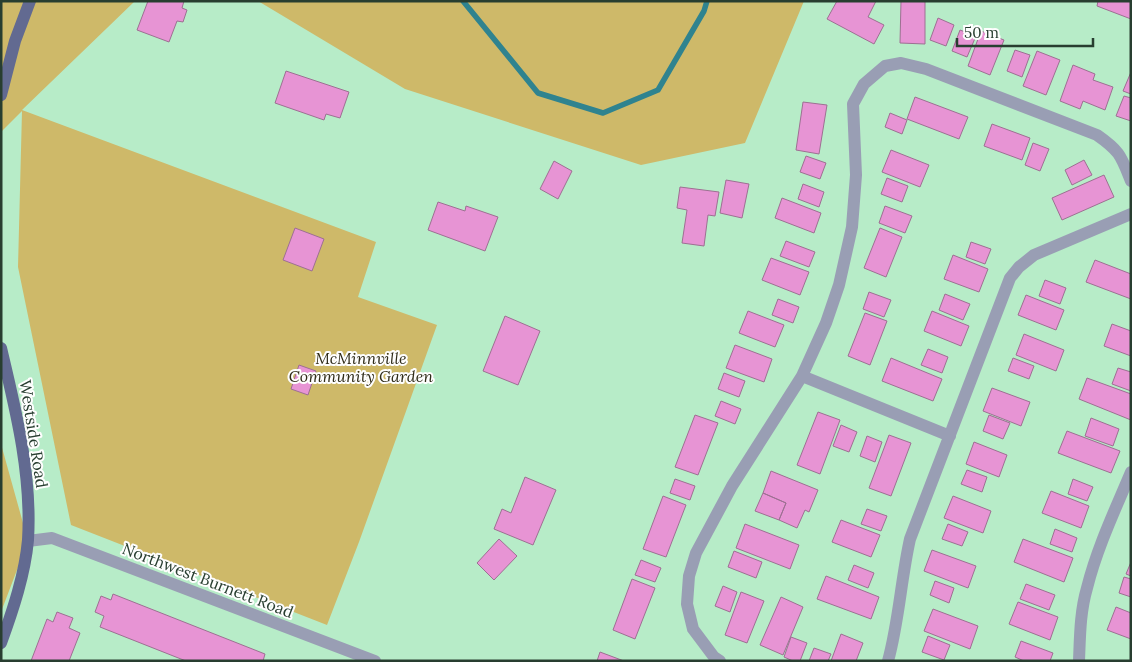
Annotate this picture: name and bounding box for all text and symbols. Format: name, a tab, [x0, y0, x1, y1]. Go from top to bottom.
scale bar	[957, 15, 1093, 47]
text: 50 m	[964, 23, 999, 42]
park label: McMinnville Community Garden	[289, 348, 433, 386]
street label: Westside Road	[16, 379, 52, 490]
street label: Northwest Burnett Road	[120, 538, 297, 622]

